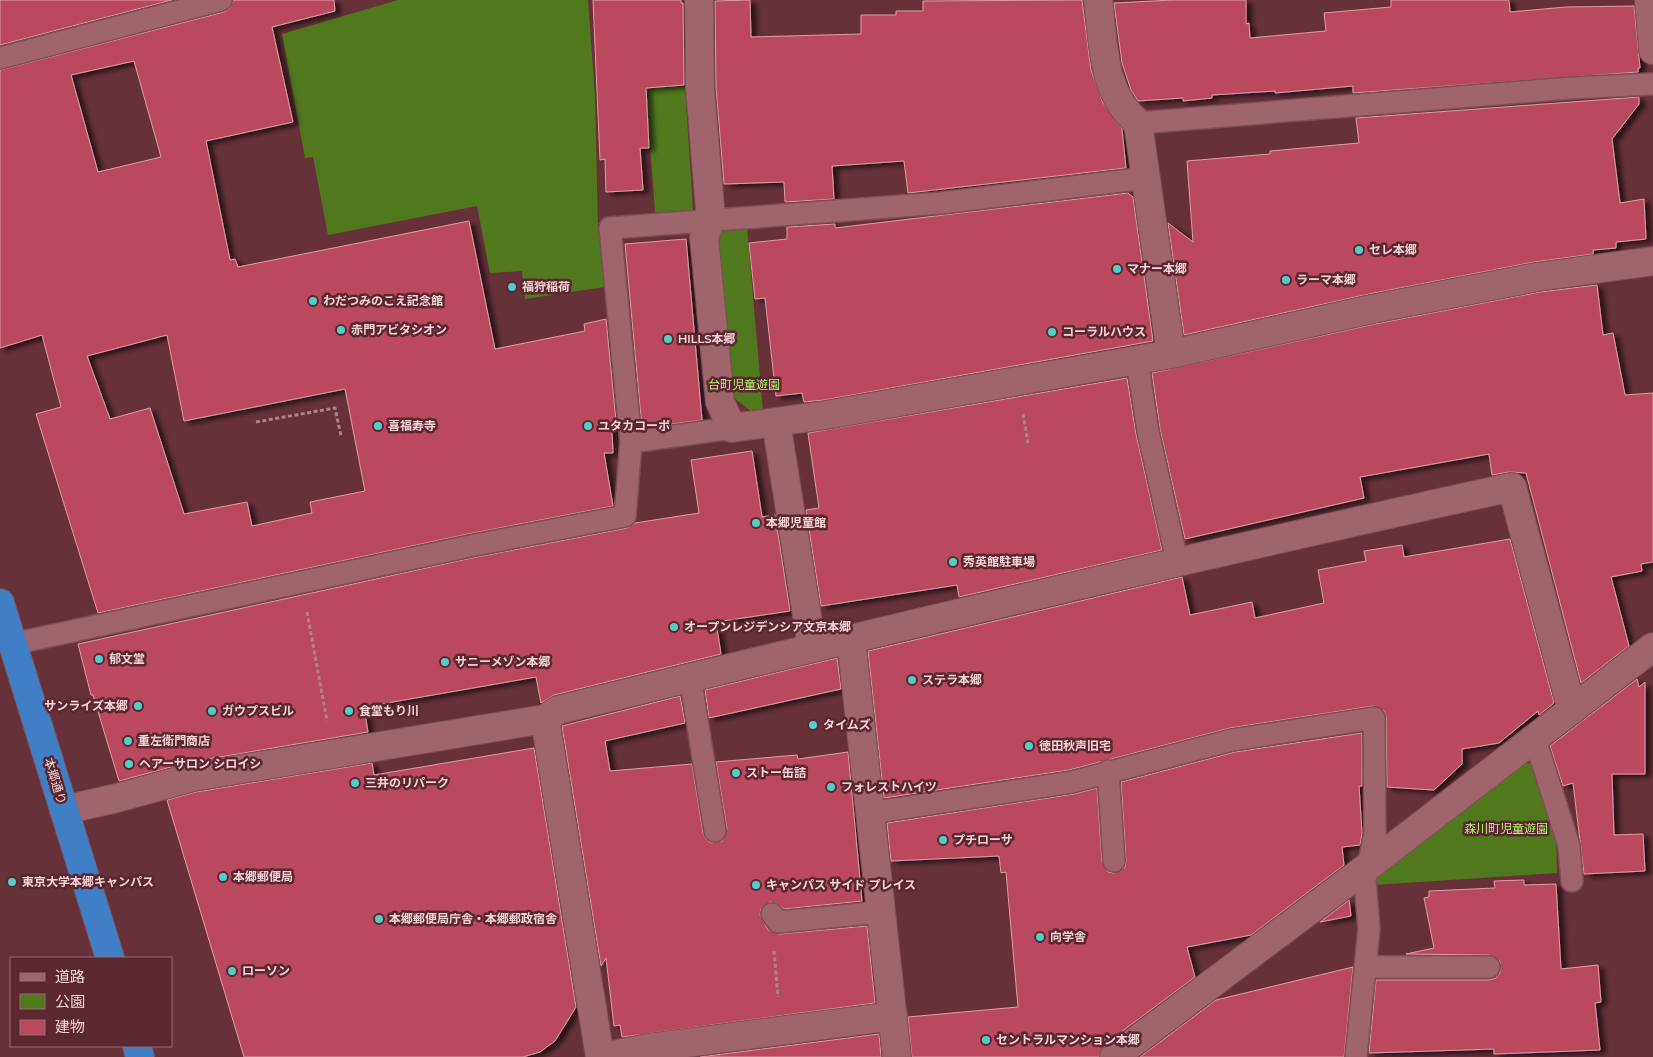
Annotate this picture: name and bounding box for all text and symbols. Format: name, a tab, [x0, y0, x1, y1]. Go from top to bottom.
place label: セレ本郷	[1369, 242, 1417, 258]
marker: セレ本郷	[1353, 244, 1365, 256]
place label: マナー本郷	[1127, 261, 1187, 277]
marker: マナー本郷	[1111, 263, 1123, 275]
place label: ラーマ本郷	[1296, 272, 1356, 288]
marker: ラーマ本郷	[1280, 274, 1292, 286]
place label: 福狩稲荷	[522, 279, 570, 295]
marker: 福狩稲荷	[506, 281, 518, 293]
place label: わだつみのこえ記念館	[323, 293, 443, 309]
marker: わだつみのこえ記念館	[307, 295, 319, 307]
place label: 赤門アビタシオン	[351, 322, 447, 338]
marker: 赤門アビタシオン	[335, 324, 347, 336]
place label: コーラルハウス	[1062, 324, 1146, 340]
marker: コーラルハウス	[1046, 326, 1058, 338]
place label: HILLS本郷	[678, 331, 736, 347]
marker: HILLS本郷	[662, 333, 674, 345]
park label: 台町児童遊園	[708, 377, 780, 393]
place label: 喜福寿寺	[388, 418, 436, 434]
place label: ユタカコーポ	[598, 418, 670, 434]
marker: 喜福寿寺	[372, 420, 384, 432]
marker: ユタカコーポ	[582, 420, 594, 432]
place label: 本郷児童館	[766, 515, 826, 531]
marker: 本郷児童館	[750, 517, 762, 529]
place label: 秀英館駐車場	[963, 554, 1035, 570]
marker: 秀英館駐車場	[947, 556, 959, 568]
place label: オープンレジデンシア文京本郷	[684, 619, 851, 635]
marker: オープンレジデンシア文京本郷	[668, 621, 680, 633]
place label: 郁文堂	[109, 651, 145, 667]
marker: 郁文堂	[93, 653, 105, 665]
place label: サニーメゾン本郷	[455, 654, 551, 670]
marker: サニーメゾン本郷	[439, 656, 451, 668]
place label: ステラ本郷	[922, 672, 982, 688]
marker: ステラ本郷	[906, 674, 918, 686]
place label: サンライズ本郷	[44, 698, 128, 714]
marker: サンライズ本郷	[132, 700, 144, 712]
place label: ガウプスビル	[222, 703, 294, 719]
place label: 食堂もり川	[359, 703, 419, 719]
marker: ガウプスビル	[206, 705, 218, 717]
marker: 食堂もり川	[343, 705, 355, 717]
place label: タイムズ	[823, 717, 871, 733]
marker: タイムズ	[807, 719, 819, 731]
place label: 重左衛門商店	[138, 733, 210, 749]
marker: 重左衛門商店	[122, 735, 134, 747]
place label: 徳田秋声旧宅	[1039, 738, 1111, 754]
marker: 徳田秋声旧宅	[1023, 740, 1035, 752]
street label: 本郷通り	[40, 756, 70, 806]
place label: ヘアーサロン シロイシ	[139, 756, 261, 772]
marker: ヘアーサロン シロイシ	[123, 758, 135, 770]
place label: ストー缶詰	[746, 765, 806, 781]
marker: ストー缶詰	[730, 767, 742, 779]
place label: 三井のリパーク	[365, 775, 449, 791]
marker: 三井のリパーク	[349, 777, 361, 789]
place label: フォレストハイツ	[841, 779, 937, 795]
marker: フォレストハイツ	[825, 781, 837, 793]
park label: 森川町児童遊園	[1464, 821, 1548, 837]
place label: プチローサ	[953, 832, 1013, 848]
marker: プチローサ	[937, 834, 949, 846]
place label: 本郷郵便局	[233, 869, 293, 885]
marker: 本郷郵便局	[217, 871, 229, 883]
place label: 東京大学本郷キャンパス	[22, 874, 154, 890]
marker: 東京大学本郷キャンパス	[6, 876, 18, 888]
place label: キャンパス サイド プレイス	[766, 877, 916, 893]
marker: キャンパス サイド プレイス	[750, 879, 762, 891]
place label: 本郷郵便局庁舎・本郷郵政宿舎	[389, 911, 557, 927]
marker: 本郷郵便局庁舎・本郷郵政宿舎	[373, 913, 385, 925]
place label: 向学舎	[1050, 929, 1086, 945]
marker: 向学舎	[1034, 931, 1046, 943]
legend	[10, 957, 172, 1047]
place label: ローソン	[242, 963, 290, 979]
marker: ローソン	[226, 965, 238, 977]
text: 道路	[55, 967, 85, 987]
text: 公園	[55, 992, 85, 1012]
text: 建物	[55, 1017, 85, 1037]
place label: セントラルマンション本郷	[996, 1032, 1140, 1048]
marker: セントラルマンション本郷	[980, 1034, 992, 1046]

